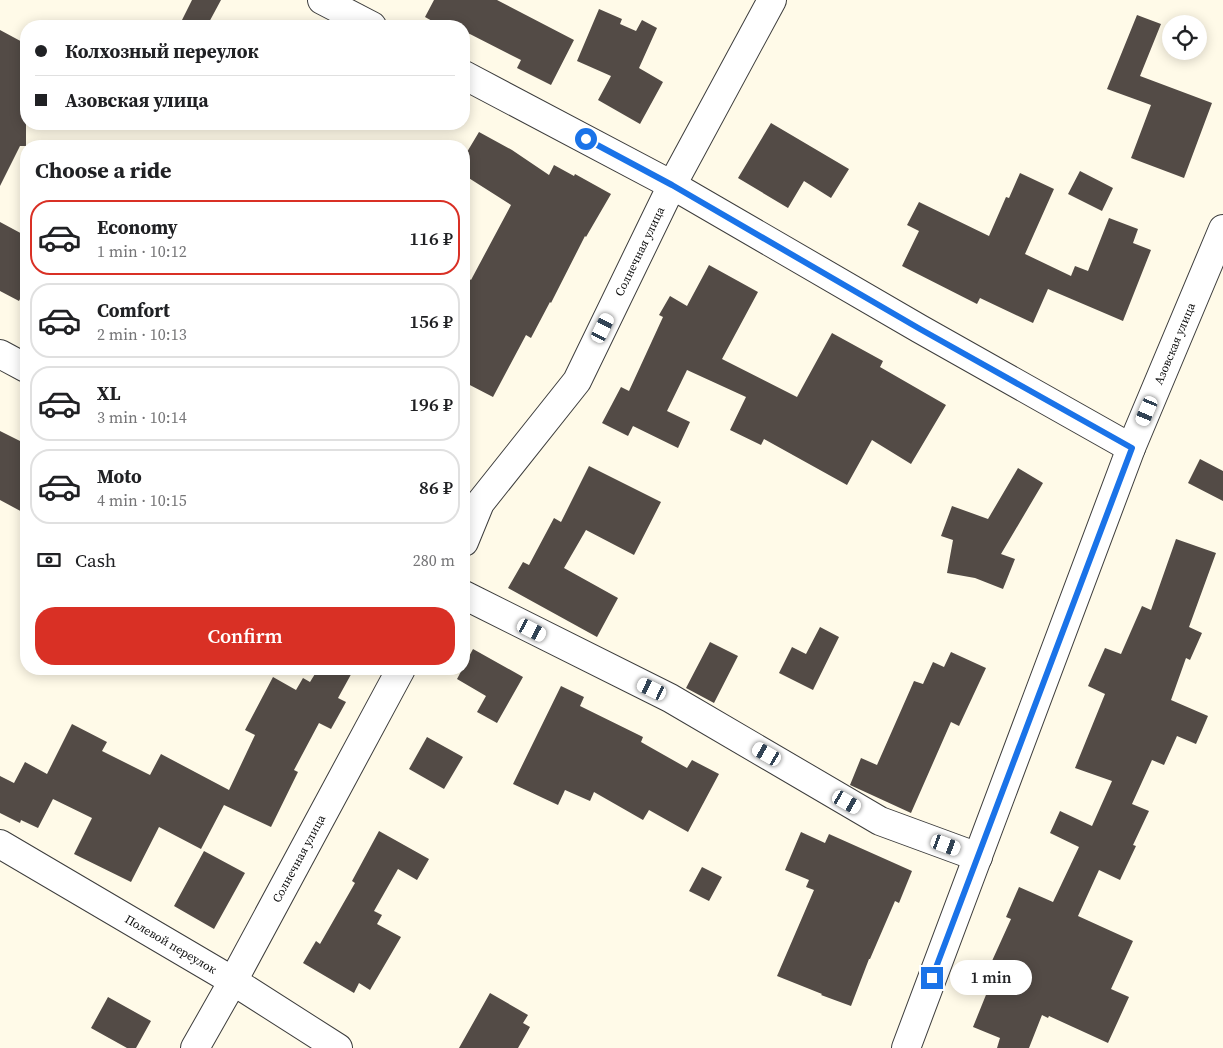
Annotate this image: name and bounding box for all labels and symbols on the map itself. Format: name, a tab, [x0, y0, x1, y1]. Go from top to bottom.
route start	[575, 128, 597, 150]
street label: Солнечная улица	[611, 203, 669, 299]
street label: Азовская улица	[1151, 299, 1199, 387]
car	[589, 311, 616, 345]
car	[1134, 394, 1159, 428]
car	[515, 617, 548, 643]
car	[635, 676, 668, 702]
car	[750, 740, 783, 768]
car	[830, 788, 863, 816]
street label: Солнечная улица	[269, 811, 330, 905]
car	[929, 833, 962, 857]
street label: Полевой переулок	[122, 911, 220, 978]
callout: 1 min	[950, 960, 1032, 996]
route end	[921, 967, 943, 989]

